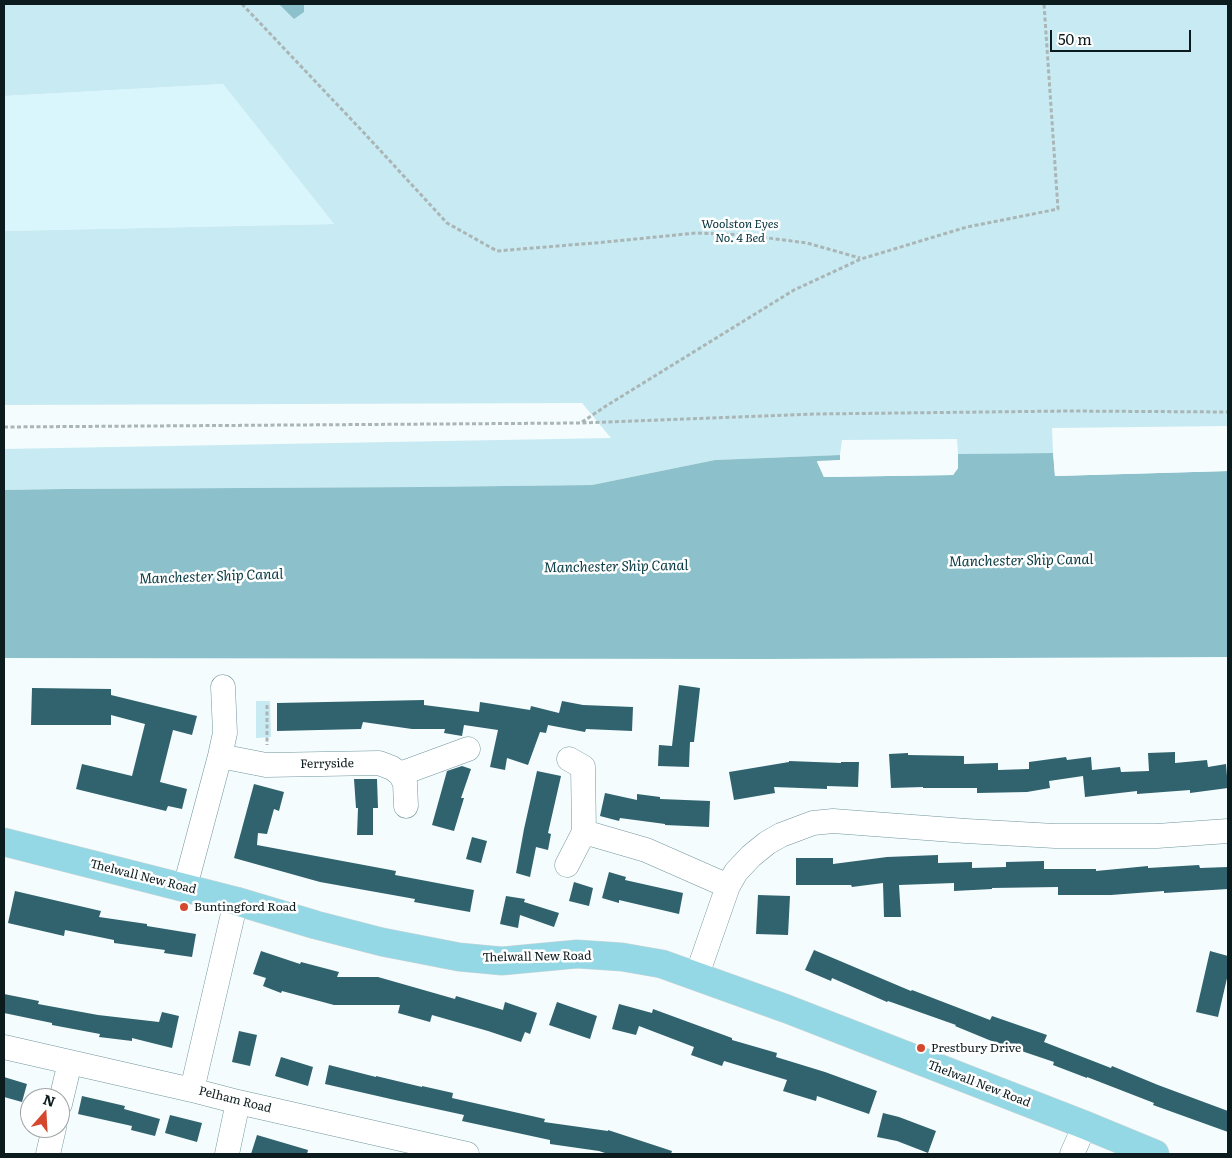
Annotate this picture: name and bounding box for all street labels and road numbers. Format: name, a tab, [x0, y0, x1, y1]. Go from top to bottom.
street label: Ferryside	[300, 756, 354, 772]
street label: Thelwall New Road	[88, 857, 198, 897]
street label: Thelwall New Road	[482, 949, 592, 965]
street label: Thelwall New Road	[925, 1058, 1033, 1110]
street label: Pelham Road	[197, 1084, 273, 1116]

